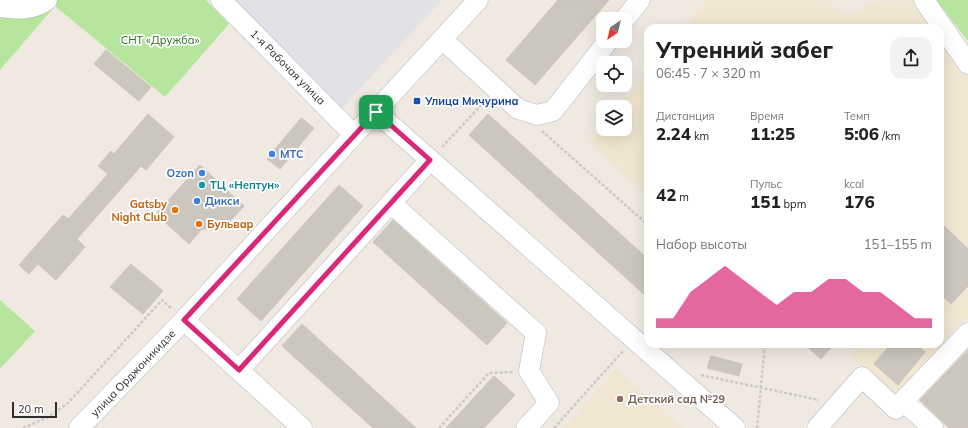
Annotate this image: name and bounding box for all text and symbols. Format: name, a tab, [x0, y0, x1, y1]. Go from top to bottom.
north arrow	[596, 12, 632, 48]
map controls	[596, 12, 632, 136]
street label: 1-я Рабочая улица	[247, 26, 329, 108]
park label: СНТ «Дружба»	[121, 33, 199, 47]
text: Утренний забег	[656, 36, 833, 64]
button: share	[890, 37, 932, 79]
button: locate	[596, 56, 632, 92]
text: 06:45 · 7 × 320 m	[656, 65, 761, 81]
place label: Улица Мичурина	[424, 94, 518, 108]
pin	[359, 95, 393, 129]
marker: Улица Мичурина	[412, 96, 422, 106]
button: layers	[596, 100, 632, 136]
icon: arrive	[365, 101, 387, 123]
text: Дистанция	[656, 109, 715, 123]
text: Время	[750, 109, 784, 123]
text: Темп	[844, 109, 870, 123]
text: 2.24	[656, 123, 691, 144]
text: 11:25	[750, 123, 795, 144]
text: 5:06	[844, 123, 879, 144]
text: km	[691, 129, 709, 143]
text: /km	[879, 129, 900, 143]
place label: МТС	[280, 147, 304, 161]
marker: МТС	[267, 149, 277, 159]
place label: Ozon	[167, 166, 194, 180]
marker: Ozon	[197, 168, 207, 178]
text: Пульс	[750, 177, 782, 191]
text: kcal	[844, 177, 864, 191]
place label: ТЦ «Нептун»	[210, 178, 280, 192]
marker: ТЦ «Нептун»	[197, 180, 207, 190]
text: 42	[656, 184, 676, 205]
text: m	[676, 190, 689, 204]
text: 151	[750, 191, 781, 212]
text: 176	[844, 191, 875, 212]
place label: Дикси	[205, 194, 240, 208]
marker: Дикси	[192, 196, 202, 206]
place label: Gatsby Night Club	[111, 197, 167, 224]
text: bpm	[781, 197, 806, 211]
marker: Gatsby Night Club	[170, 205, 180, 215]
place label: Бульвар	[207, 217, 254, 231]
marker: Бульвар	[194, 219, 204, 229]
text: Набор высоты	[656, 236, 747, 252]
text: 151–155 m	[864, 236, 932, 252]
street label: улица Орджоникидзе	[88, 326, 178, 420]
place label: Детский сад №29	[628, 392, 726, 406]
marker: Детский сад №29	[615, 394, 625, 404]
scale bar	[12, 400, 57, 419]
text: 20 m	[18, 402, 44, 416]

